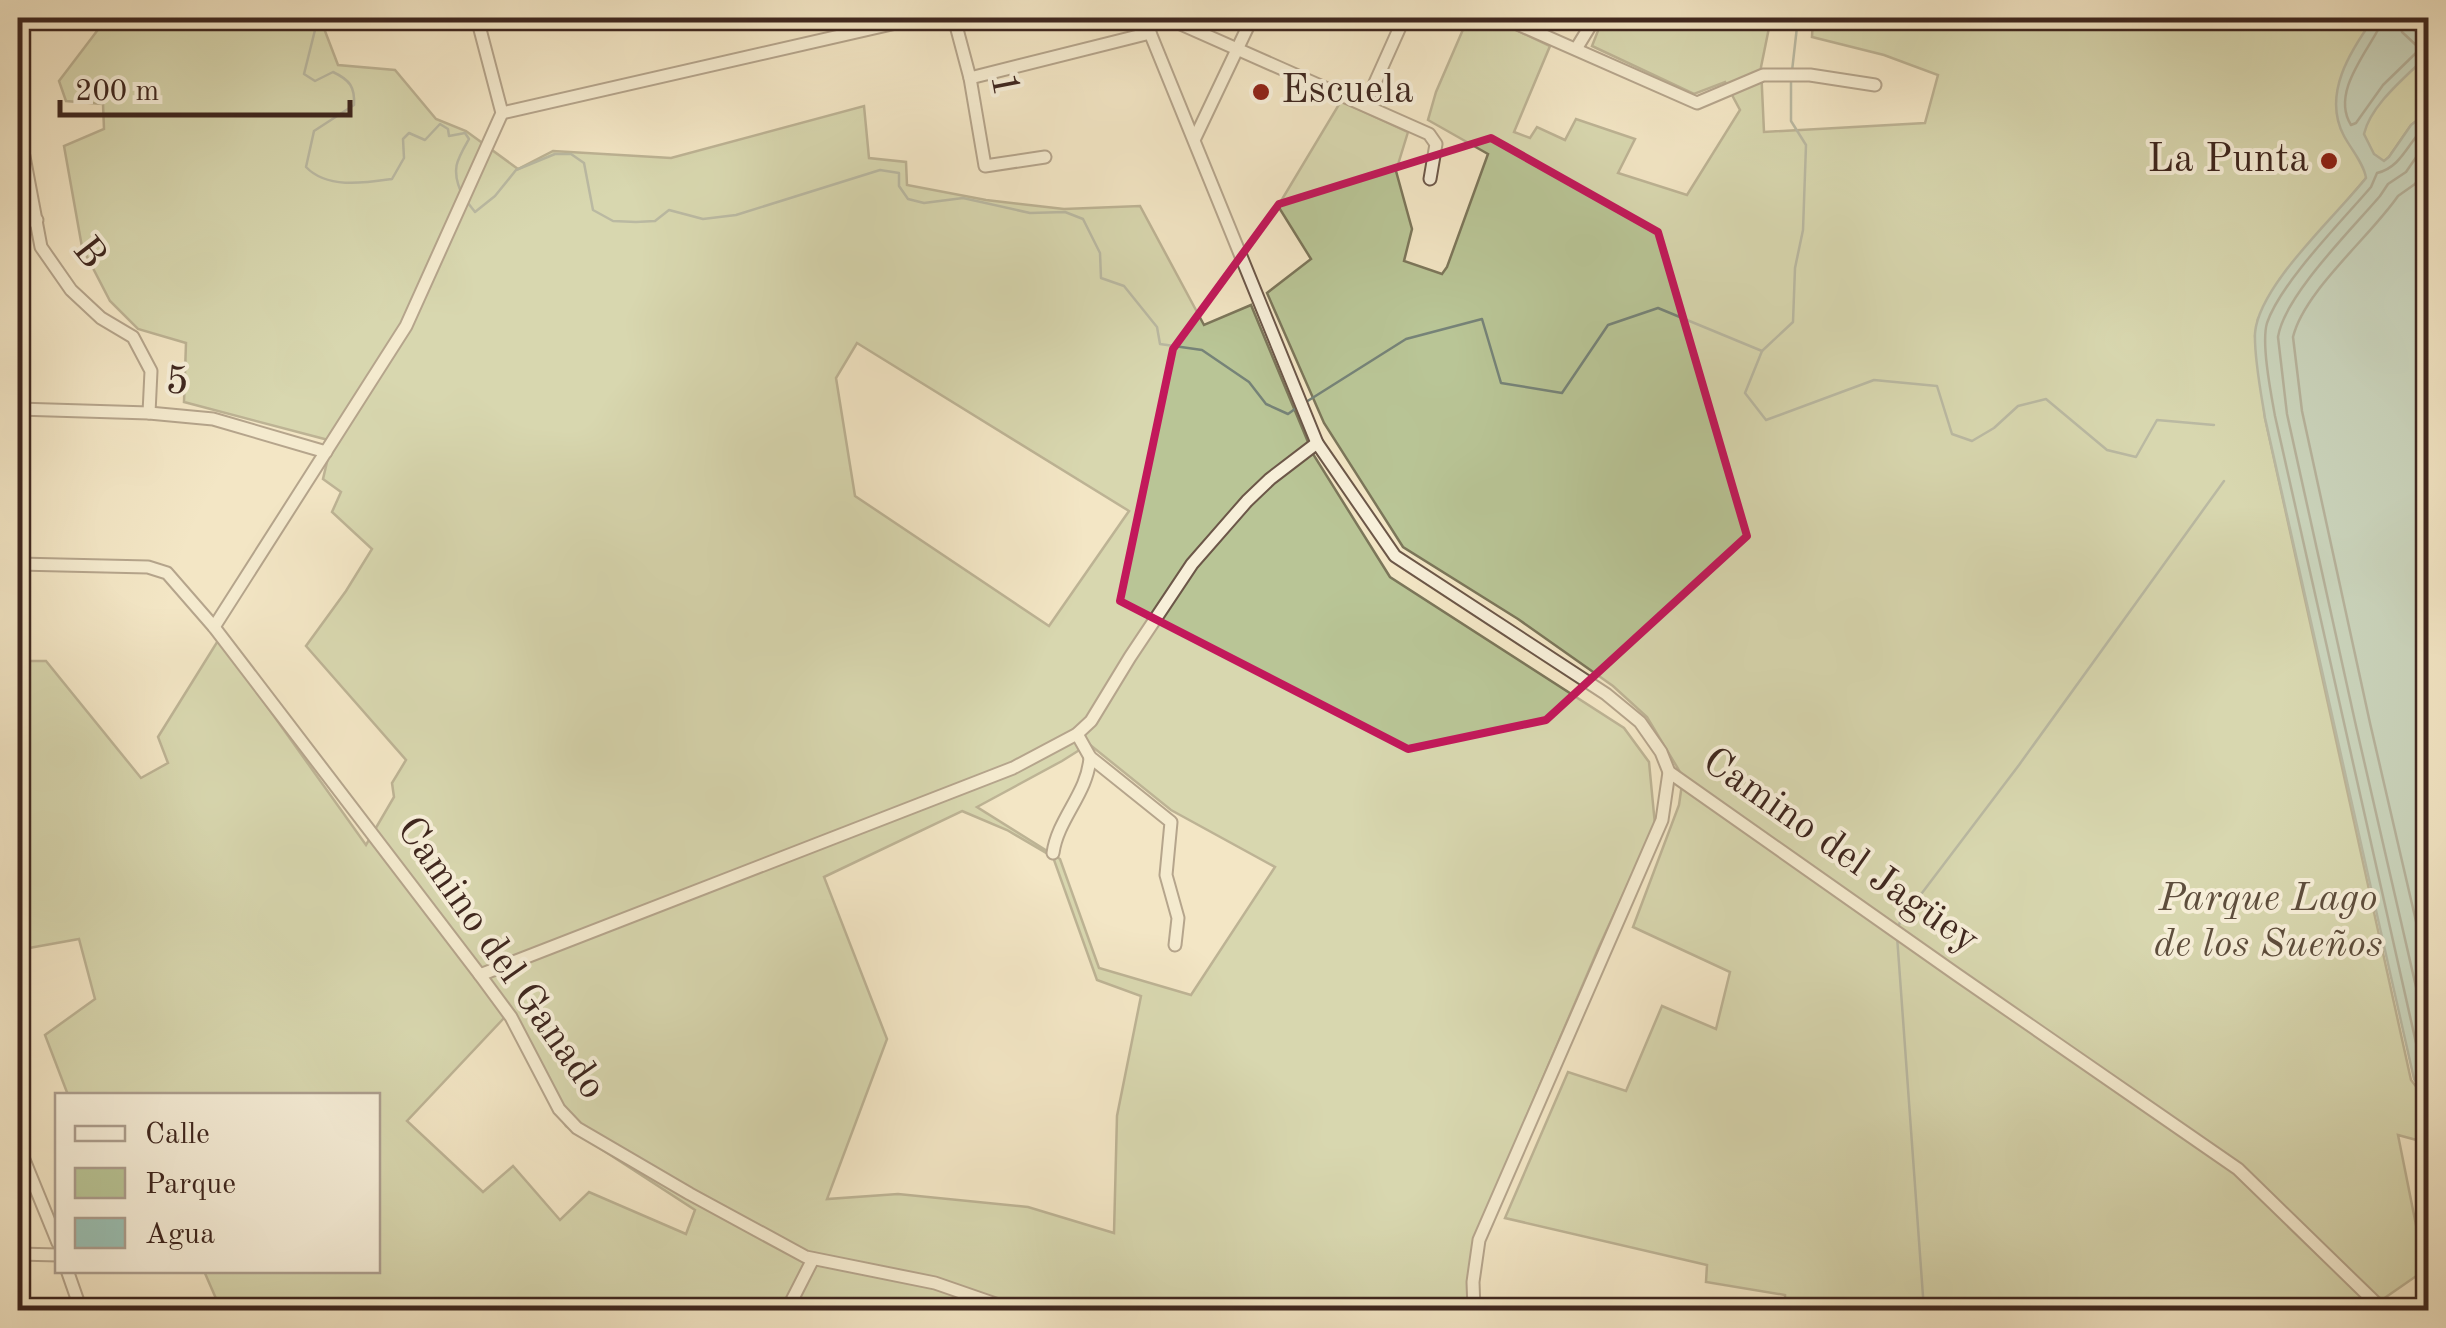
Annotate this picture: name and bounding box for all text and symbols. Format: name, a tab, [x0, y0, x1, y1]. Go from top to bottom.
scale bar	[60, 55, 350, 117]
street label: 1	[981, 70, 1025, 100]
place label: Escuela	[1281, 72, 1414, 112]
text: 200 m	[75, 77, 159, 107]
marker: Escuela	[1250, 81, 1272, 103]
place label: La Punta	[2147, 141, 2309, 181]
marker: La Punta	[2318, 150, 2340, 172]
street label: B	[64, 231, 112, 277]
street label: 5	[164, 362, 190, 404]
street label: Camino del Jagüey	[1695, 742, 1985, 962]
street label: Camino del Ganado	[388, 811, 612, 1107]
park label: Parque Lago de los Sueños	[2153, 880, 2383, 966]
legend	[55, 1093, 380, 1273]
text: Calle	[145, 1120, 210, 1150]
text: Parque	[145, 1170, 236, 1200]
text: Agua	[145, 1220, 215, 1250]

